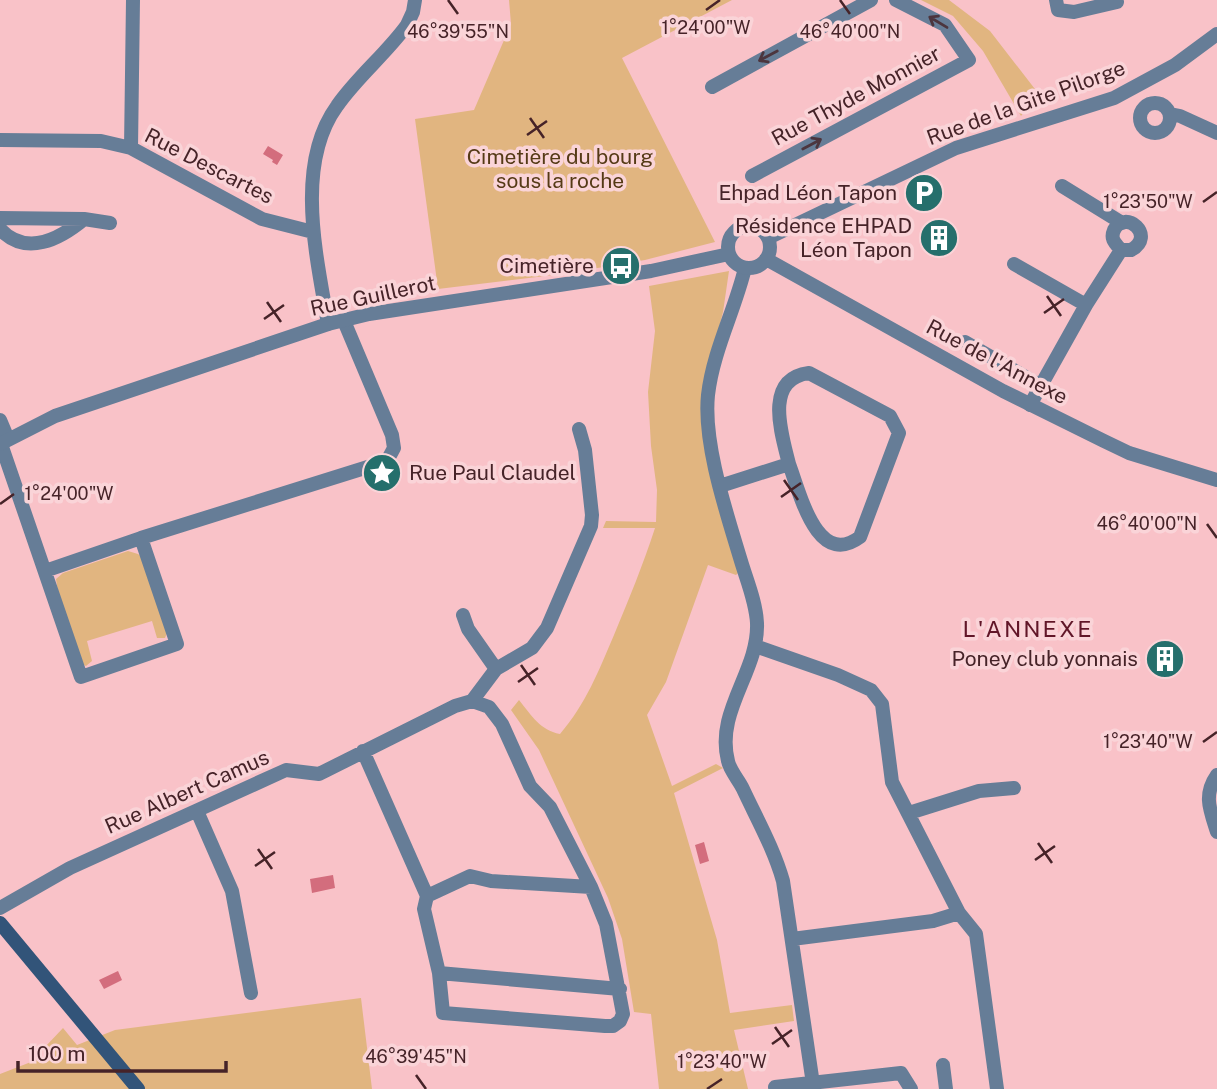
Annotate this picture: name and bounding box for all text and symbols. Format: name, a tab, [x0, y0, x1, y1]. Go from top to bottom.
one-way arrow	[928, 15, 948, 29]
text: 1°24'00"W	[662, 17, 750, 38]
text: 46°39'55"N	[407, 21, 509, 42]
text: 46°40'00"N	[800, 21, 900, 42]
street label: Rue Thyde Monnier	[767, 40, 944, 151]
one-way arrow	[758, 50, 779, 63]
street label: Rue de la Gite Pilorge	[923, 55, 1129, 150]
street label: Rue Descartes	[141, 122, 278, 209]
one-way arrow	[801, 136, 822, 150]
park label: Cimetière du bourg sous la roche	[467, 144, 653, 193]
parking icon: Ehpad Léon Tapon	[903, 172, 945, 214]
place label: Ehpad Léon Tapon	[718, 180, 897, 205]
text: 1°23'50"W	[1103, 191, 1193, 212]
place label: Résidence EHPAD Léon Tapon	[735, 213, 912, 262]
building icon: Résidence EHPAD Léon Tapon	[918, 217, 960, 259]
bus stop icon: Cimetière	[600, 245, 642, 287]
place label: Cimetière	[499, 253, 594, 278]
street label: Rue Guillerot	[308, 270, 438, 321]
street label: Rue de l'Annexe	[922, 314, 1072, 409]
place icon: Rue Paul Claudel	[361, 452, 403, 494]
place label: Rue Paul Claudel	[409, 460, 576, 485]
text: 1°24'00"W	[25, 483, 113, 504]
text: 46°40'00"N	[1097, 513, 1197, 534]
district label: L'ANNEXE	[963, 615, 1093, 642]
building icon: Poney club yonnais	[1144, 638, 1186, 680]
place label: Poney club yonnais	[952, 646, 1138, 671]
text: 1°23'40"W	[1103, 731, 1193, 752]
street label: Rue Albert Camus	[101, 744, 273, 839]
scale bar	[18, 1030, 226, 1074]
text: 100 m	[28, 1041, 85, 1066]
text: 46°39'45"N	[365, 1046, 467, 1067]
text: 1°23'40"W	[677, 1051, 767, 1072]

